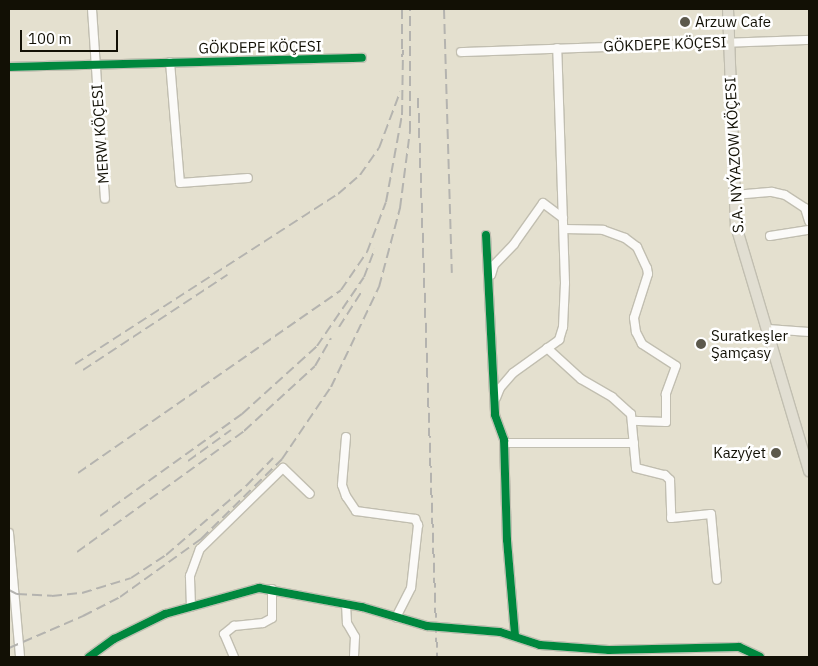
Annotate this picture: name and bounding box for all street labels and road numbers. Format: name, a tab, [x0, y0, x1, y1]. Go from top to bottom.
street label: GÖKDEPE KÖÇESI	[603, 33, 727, 55]
street label: GÖKDEPE KÖÇESI	[198, 37, 322, 57]
street label: S.A. NYÝAZOW KÖÇESI	[721, 77, 747, 233]
street label: MERW KÖÇESI	[88, 84, 112, 184]

